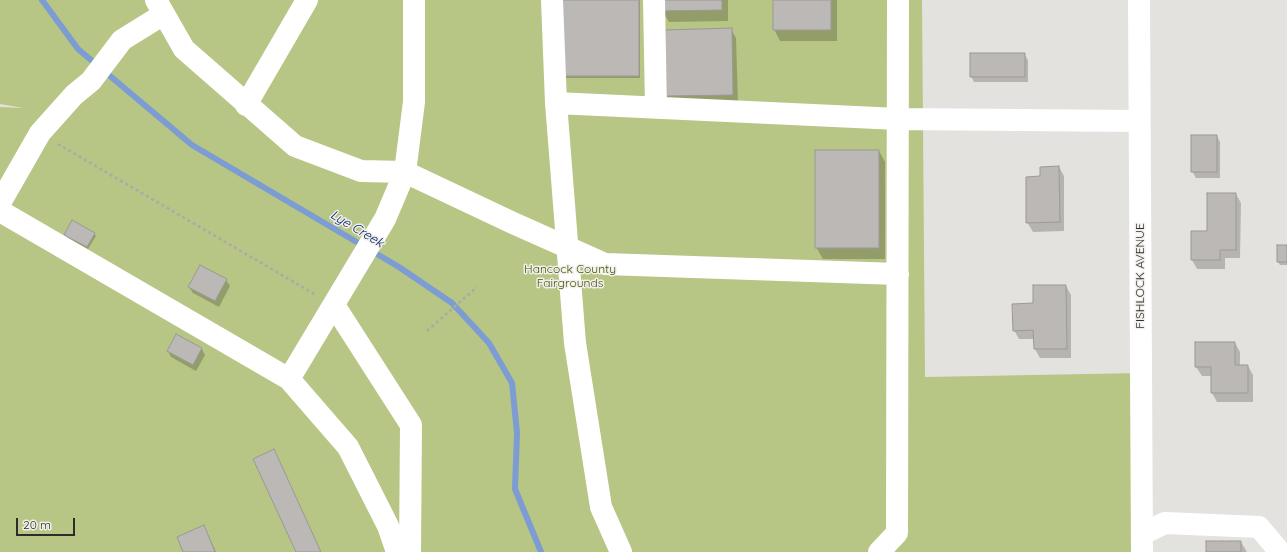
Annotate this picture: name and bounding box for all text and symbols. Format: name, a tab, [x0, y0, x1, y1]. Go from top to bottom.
water label: Lye Creek	[327, 207, 387, 251]
street label: FISHLOCK AVENUE	[1133, 223, 1147, 329]
park label: Hancock County Fairgrounds	[524, 262, 616, 290]
scale bar	[18, 510, 77, 536]
text: 20 m	[23, 517, 51, 532]

